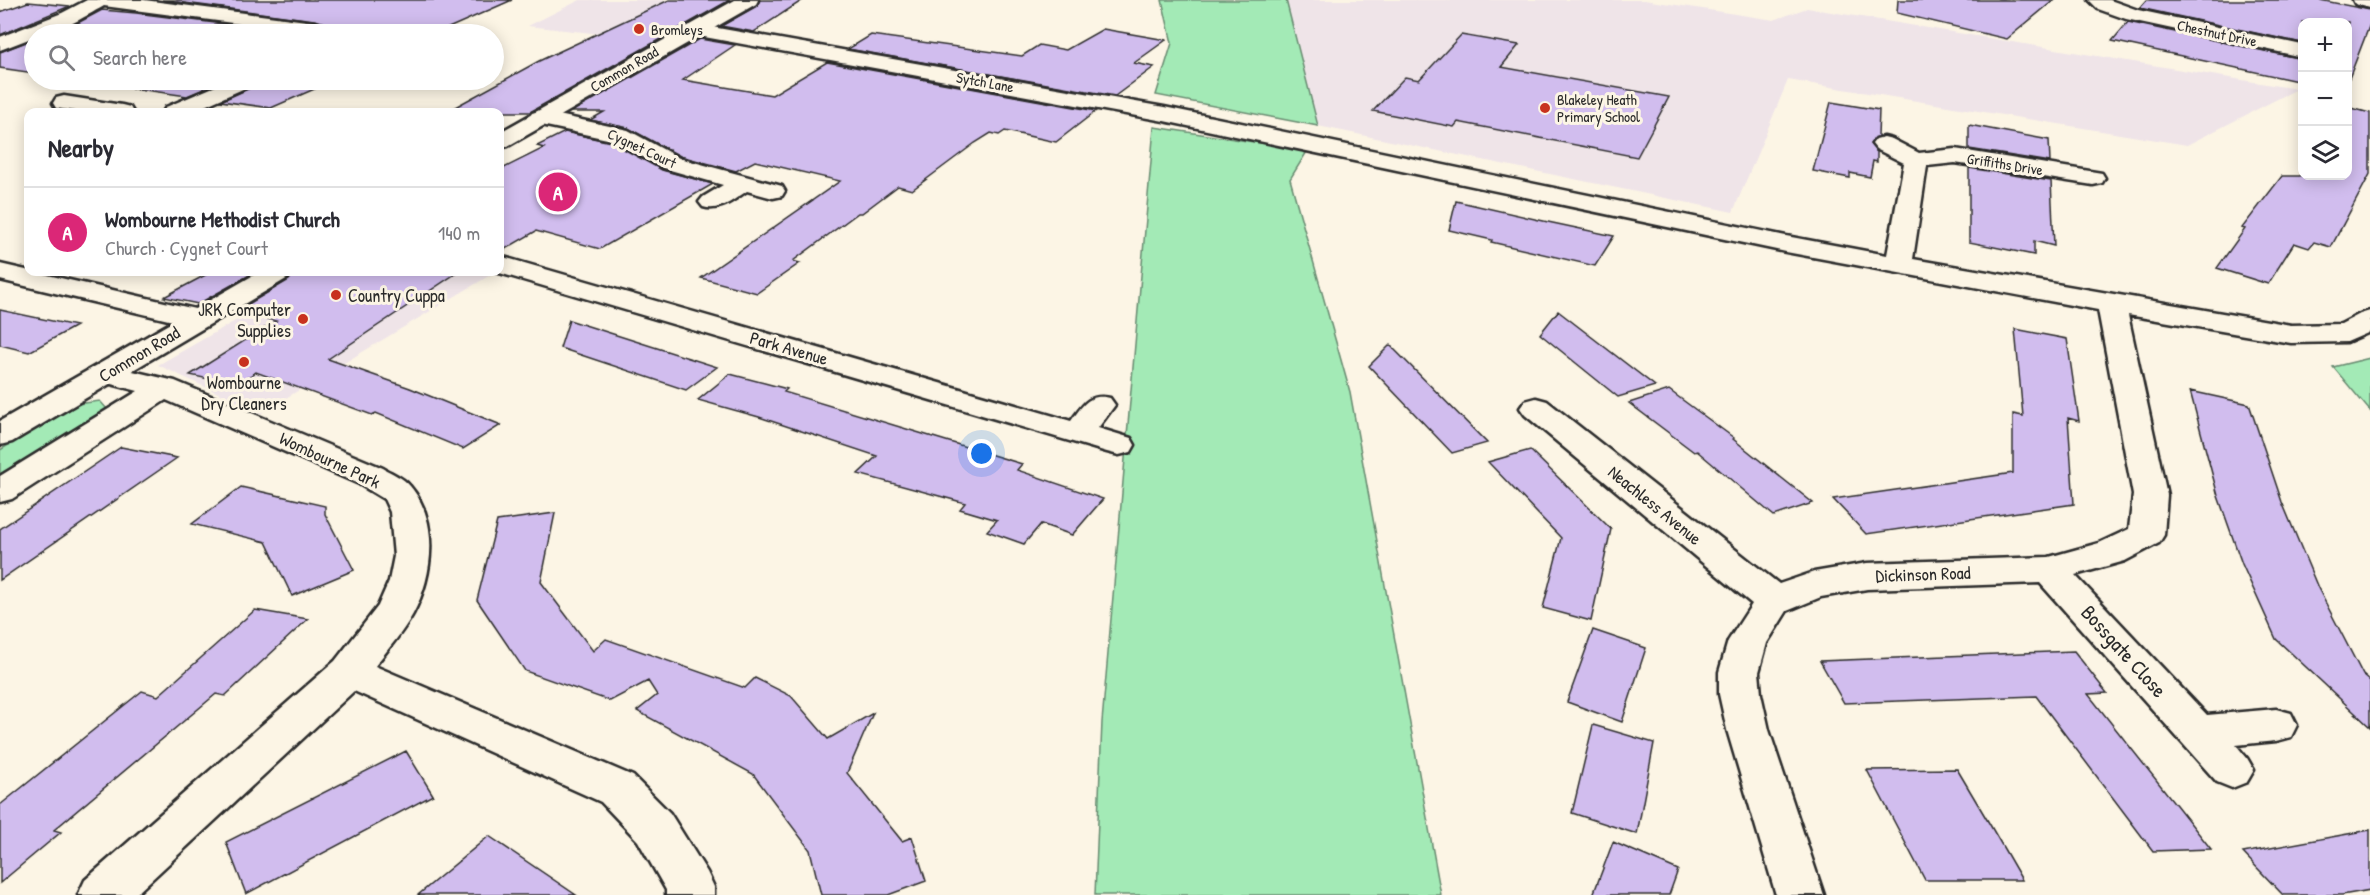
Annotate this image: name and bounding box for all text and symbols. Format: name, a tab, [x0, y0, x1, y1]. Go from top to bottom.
street label: Chestnut Drive	[2175, 14, 2259, 52]
map controls	[2298, 18, 2352, 180]
button: +	[2298, 18, 2352, 72]
place label: Bromleys	[651, 19, 703, 40]
marker: Bromleys	[632, 22, 646, 36]
search box	[24, 24, 504, 90]
icon: search	[45, 41, 78, 74]
street label: Common Road	[586, 41, 662, 97]
text: Search here	[93, 42, 187, 72]
street label: Sytch Lane	[955, 67, 1015, 97]
button: −	[2298, 72, 2352, 126]
place label: Blakeley Heath Primary School	[1557, 89, 1640, 127]
marker: Blakeley Heath Primary School	[1538, 101, 1552, 115]
street label: Cygnet Court	[604, 123, 681, 173]
button: layers	[2298, 126, 2352, 180]
text: Nearby	[48, 130, 114, 165]
street label: Griffiths Drive	[1966, 148, 2044, 180]
pin: A	[538, 170, 578, 214]
text: Wombourne Methodist Church	[105, 204, 340, 234]
text: A	[63, 219, 72, 246]
text: 140 m	[438, 219, 480, 246]
text: Church · Cygnet Court	[105, 234, 268, 261]
place label: Country Cuppa	[348, 283, 445, 308]
marker: Country Cuppa	[329, 288, 343, 302]
place label: JRK Computer Supplies	[198, 297, 291, 343]
marker: JRK Computer Supplies	[296, 312, 310, 326]
street label: Common Road	[94, 320, 184, 388]
street label: Park Avenue	[747, 325, 831, 371]
marker: Wombourne Dry Cleaners	[237, 355, 251, 369]
place label: Wombourne Dry Cleaners	[201, 370, 287, 416]
street label: Wombourne Park	[275, 426, 385, 495]
your location	[967, 439, 996, 468]
street label: Neachless Avenue	[1603, 459, 1707, 551]
street label: Dickinson Road	[1875, 560, 1971, 588]
street label: Bossgate Close	[2075, 598, 2173, 704]

